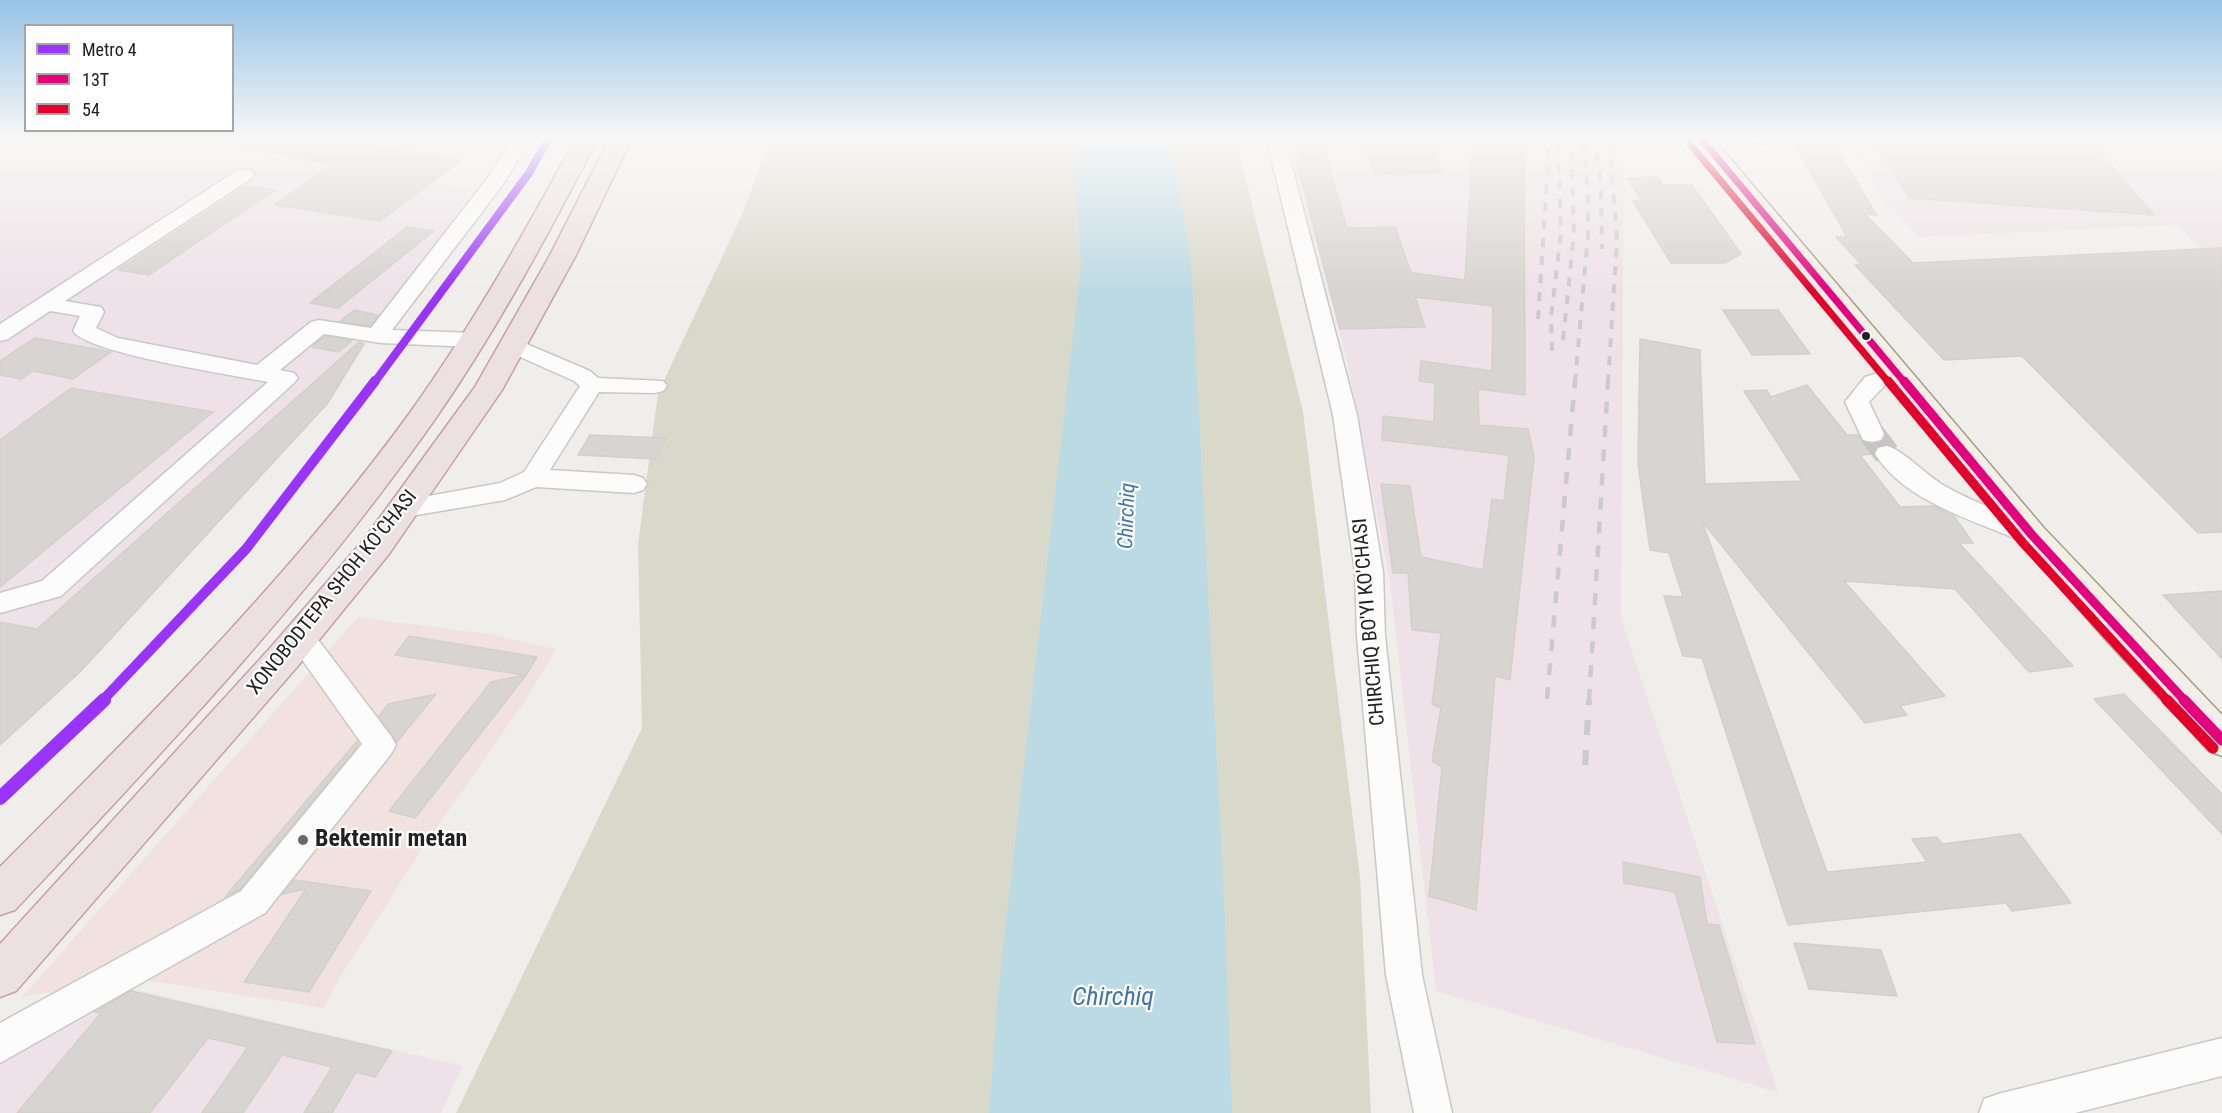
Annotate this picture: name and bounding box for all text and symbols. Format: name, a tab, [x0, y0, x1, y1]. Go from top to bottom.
legend	[24, 24, 234, 132]
text: Metro 4	[82, 39, 137, 60]
text: 13Т	[82, 69, 109, 90]
text: 54	[82, 99, 100, 120]
unlabelled marker	[1860, 330, 1872, 342]
water label: Chirchiq	[1114, 482, 1142, 550]
street label: XONOBODTEPA SHOH KO'CHASI	[243, 486, 423, 700]
street label: CHIRCHIQ BO'YI KO'CHASI	[1349, 517, 1391, 727]
place label: Bektemir metan	[315, 826, 467, 854]
marker: Bektemir metan	[296, 833, 310, 847]
water label: Chirchiq	[1072, 982, 1154, 1014]

